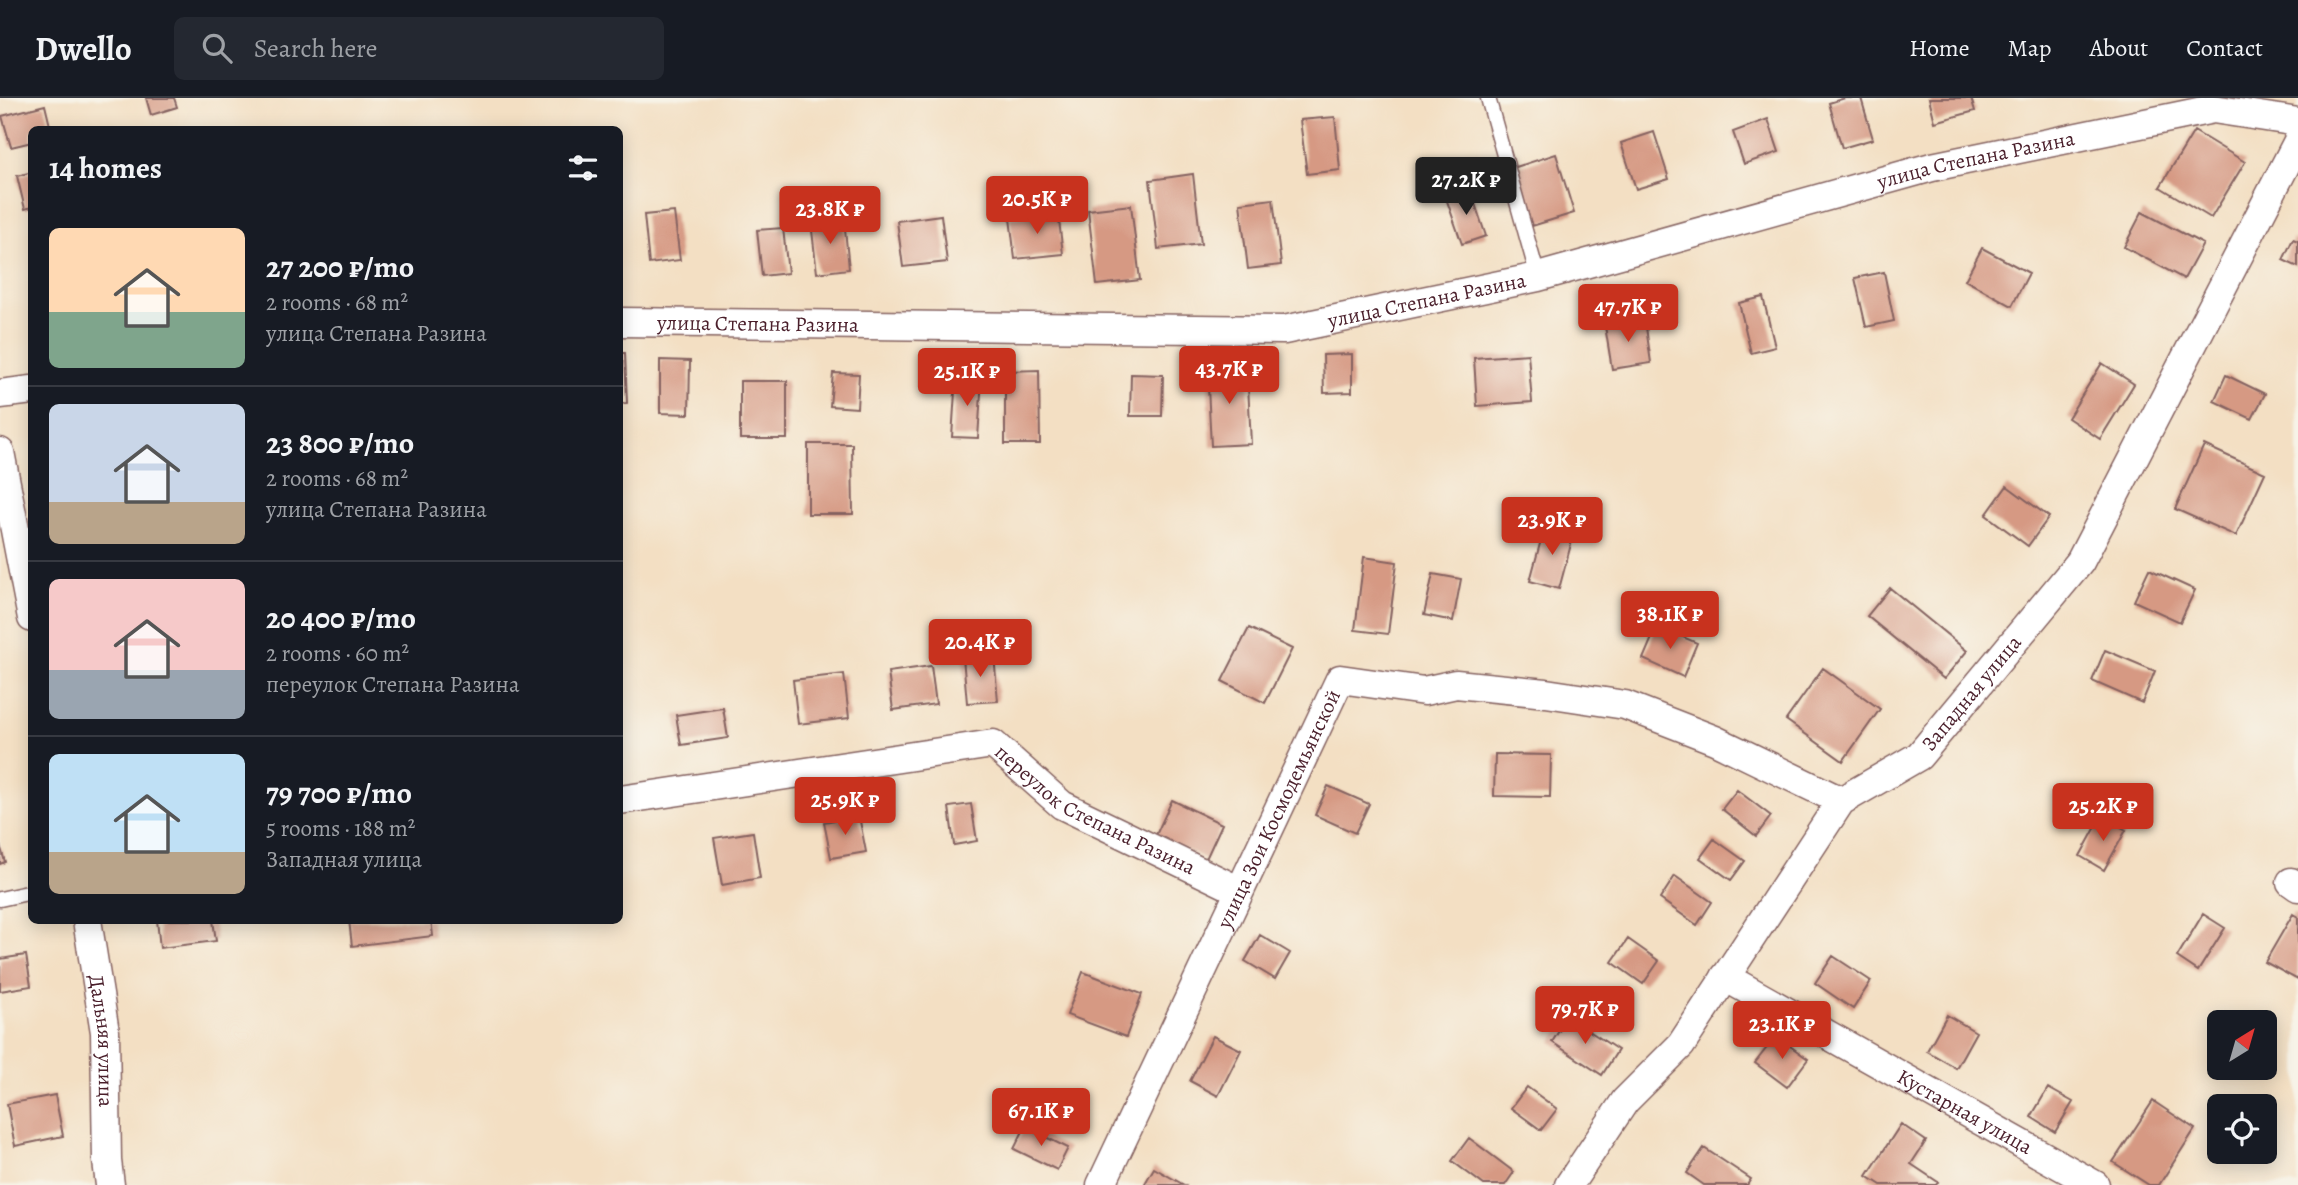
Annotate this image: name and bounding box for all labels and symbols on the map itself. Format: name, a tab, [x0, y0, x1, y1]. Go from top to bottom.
street label: улица Степана Разина	[1873, 124, 2077, 196]
pin: 27.2K ₽	[1401, 158, 1531, 217]
pin: 20.5K ₽	[972, 176, 1102, 236]
pin: 23.8K ₽	[765, 186, 895, 246]
street label: улица Степана Разина	[1324, 266, 1529, 335]
pin: 47.7K ₽	[1563, 285, 1693, 344]
street label: улица Степана Разина	[656, 308, 859, 339]
pin: 43.7K ₽	[1164, 346, 1294, 406]
pin: 25.1K ₽	[902, 348, 1032, 408]
pin: 23.9K ₽	[1487, 498, 1617, 557]
pin: 38.1K ₽	[1605, 592, 1735, 651]
pin: 20.4K ₽	[915, 620, 1045, 679]
street label: Западная улица	[1915, 629, 2028, 757]
street label: улица Зои Космодемьянской	[1210, 685, 1347, 934]
street label: переулок Степана Разина	[989, 738, 1200, 881]
pin: 25.9K ₽	[780, 778, 910, 837]
pin: 25.2K ₽	[2038, 784, 2168, 843]
street label: Дальняя улица	[82, 973, 120, 1108]
pin: 79.7K ₽	[1520, 986, 1650, 1046]
pin: 23.1K ₽	[1717, 1002, 1847, 1061]
north arrow	[2207, 1010, 2277, 1080]
street label: Кустарная улица	[1892, 1063, 2038, 1161]
pin: 67.1K ₽	[976, 1088, 1106, 1148]

